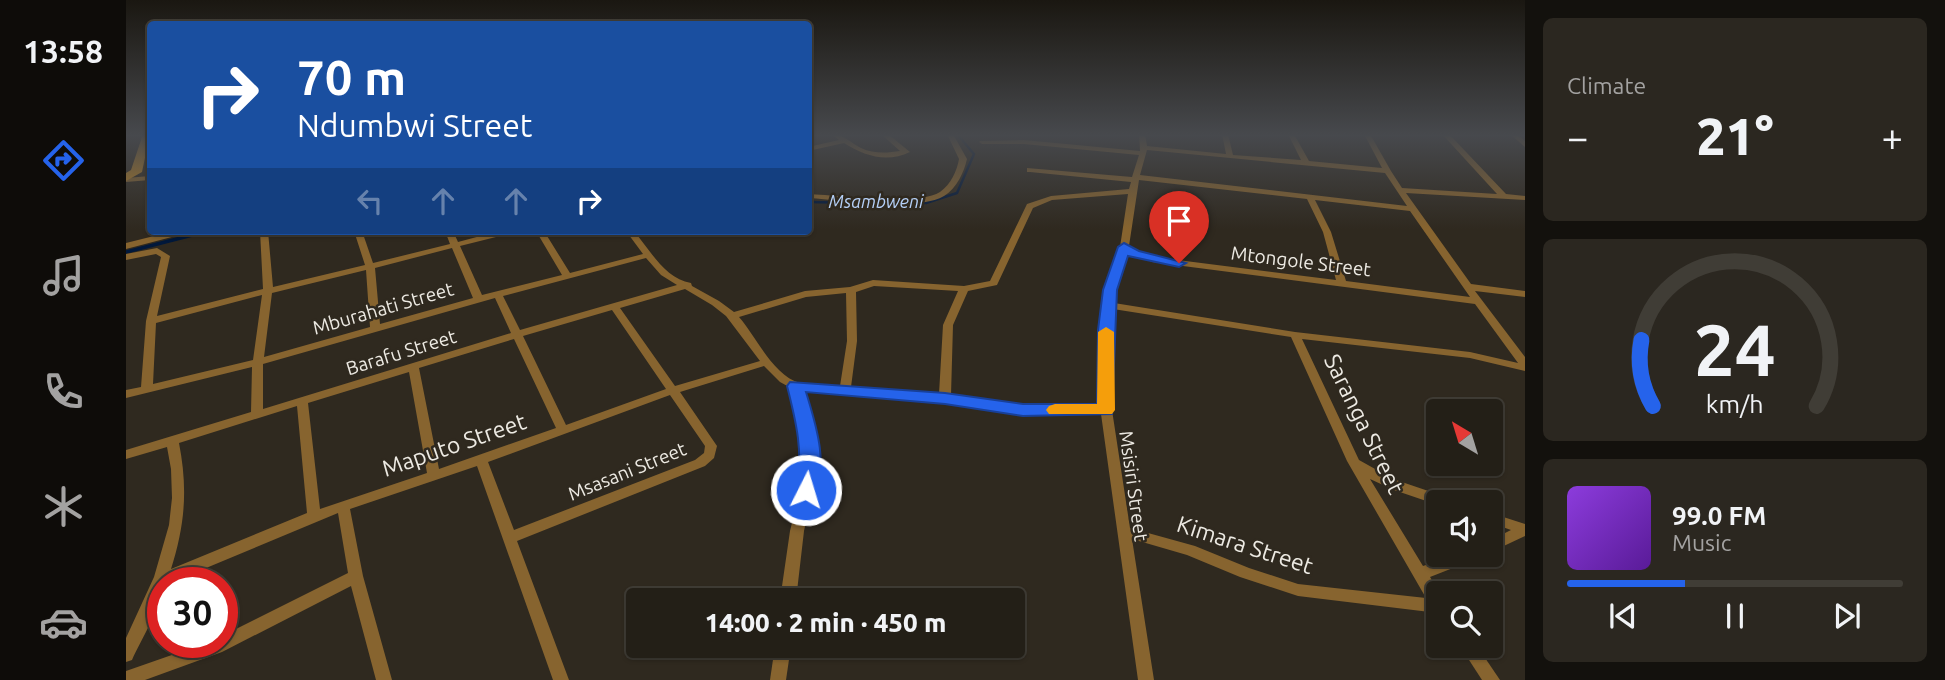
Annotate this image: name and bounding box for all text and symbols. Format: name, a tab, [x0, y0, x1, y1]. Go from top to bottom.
text: 13:58	[23, 33, 103, 69]
icon: right	[182, 49, 273, 140]
text: 70 m	[297, 49, 406, 104]
text: Climate	[1567, 73, 1646, 98]
text: Ndumbwi Street	[297, 107, 532, 143]
text: 21°	[1696, 107, 1774, 165]
text: −	[1567, 116, 1588, 158]
text: +	[1882, 116, 1903, 158]
icon: directions	[39, 136, 88, 185]
icon: left	[351, 182, 389, 220]
icon: ahead	[424, 182, 462, 220]
icon: ahead	[497, 182, 535, 220]
icon: right	[570, 182, 608, 220]
water label: Msambweni	[829, 191, 924, 211]
pin	[1149, 191, 1209, 263]
icon: arrive	[1160, 202, 1198, 240]
street label: Mtongole Street	[1230, 242, 1373, 281]
icon: music	[39, 251, 88, 300]
street label: Mburahati Street	[310, 277, 456, 339]
text: 24	[1694, 308, 1776, 390]
street label: Barafu Street	[343, 325, 459, 379]
street label: Saranga Street	[1320, 350, 1409, 498]
icon: phone	[39, 367, 88, 416]
text: km/h	[1706, 390, 1764, 418]
north arrow	[1426, 399, 1503, 476]
map controls	[1426, 399, 1503, 658]
street label: Maputo Street	[379, 408, 529, 481]
street label: Msisiri Street	[1115, 429, 1153, 543]
street label: Msasani Street	[565, 437, 690, 505]
position arrow	[769, 453, 843, 527]
icon: climate	[39, 482, 88, 531]
button: sound	[1426, 490, 1503, 567]
text: 99.0 FM	[1672, 501, 1766, 530]
street label: Kimara Street	[1174, 511, 1316, 578]
text: Music	[1672, 530, 1731, 555]
speed limit sign: 30	[147, 567, 238, 658]
button: search	[1426, 581, 1503, 658]
icon: previous	[1604, 597, 1642, 635]
icon: pause	[1716, 597, 1754, 635]
icon: next	[1828, 597, 1866, 635]
icon: car	[39, 598, 88, 647]
text: 14:00 · 2 min · 450 m	[705, 608, 946, 637]

